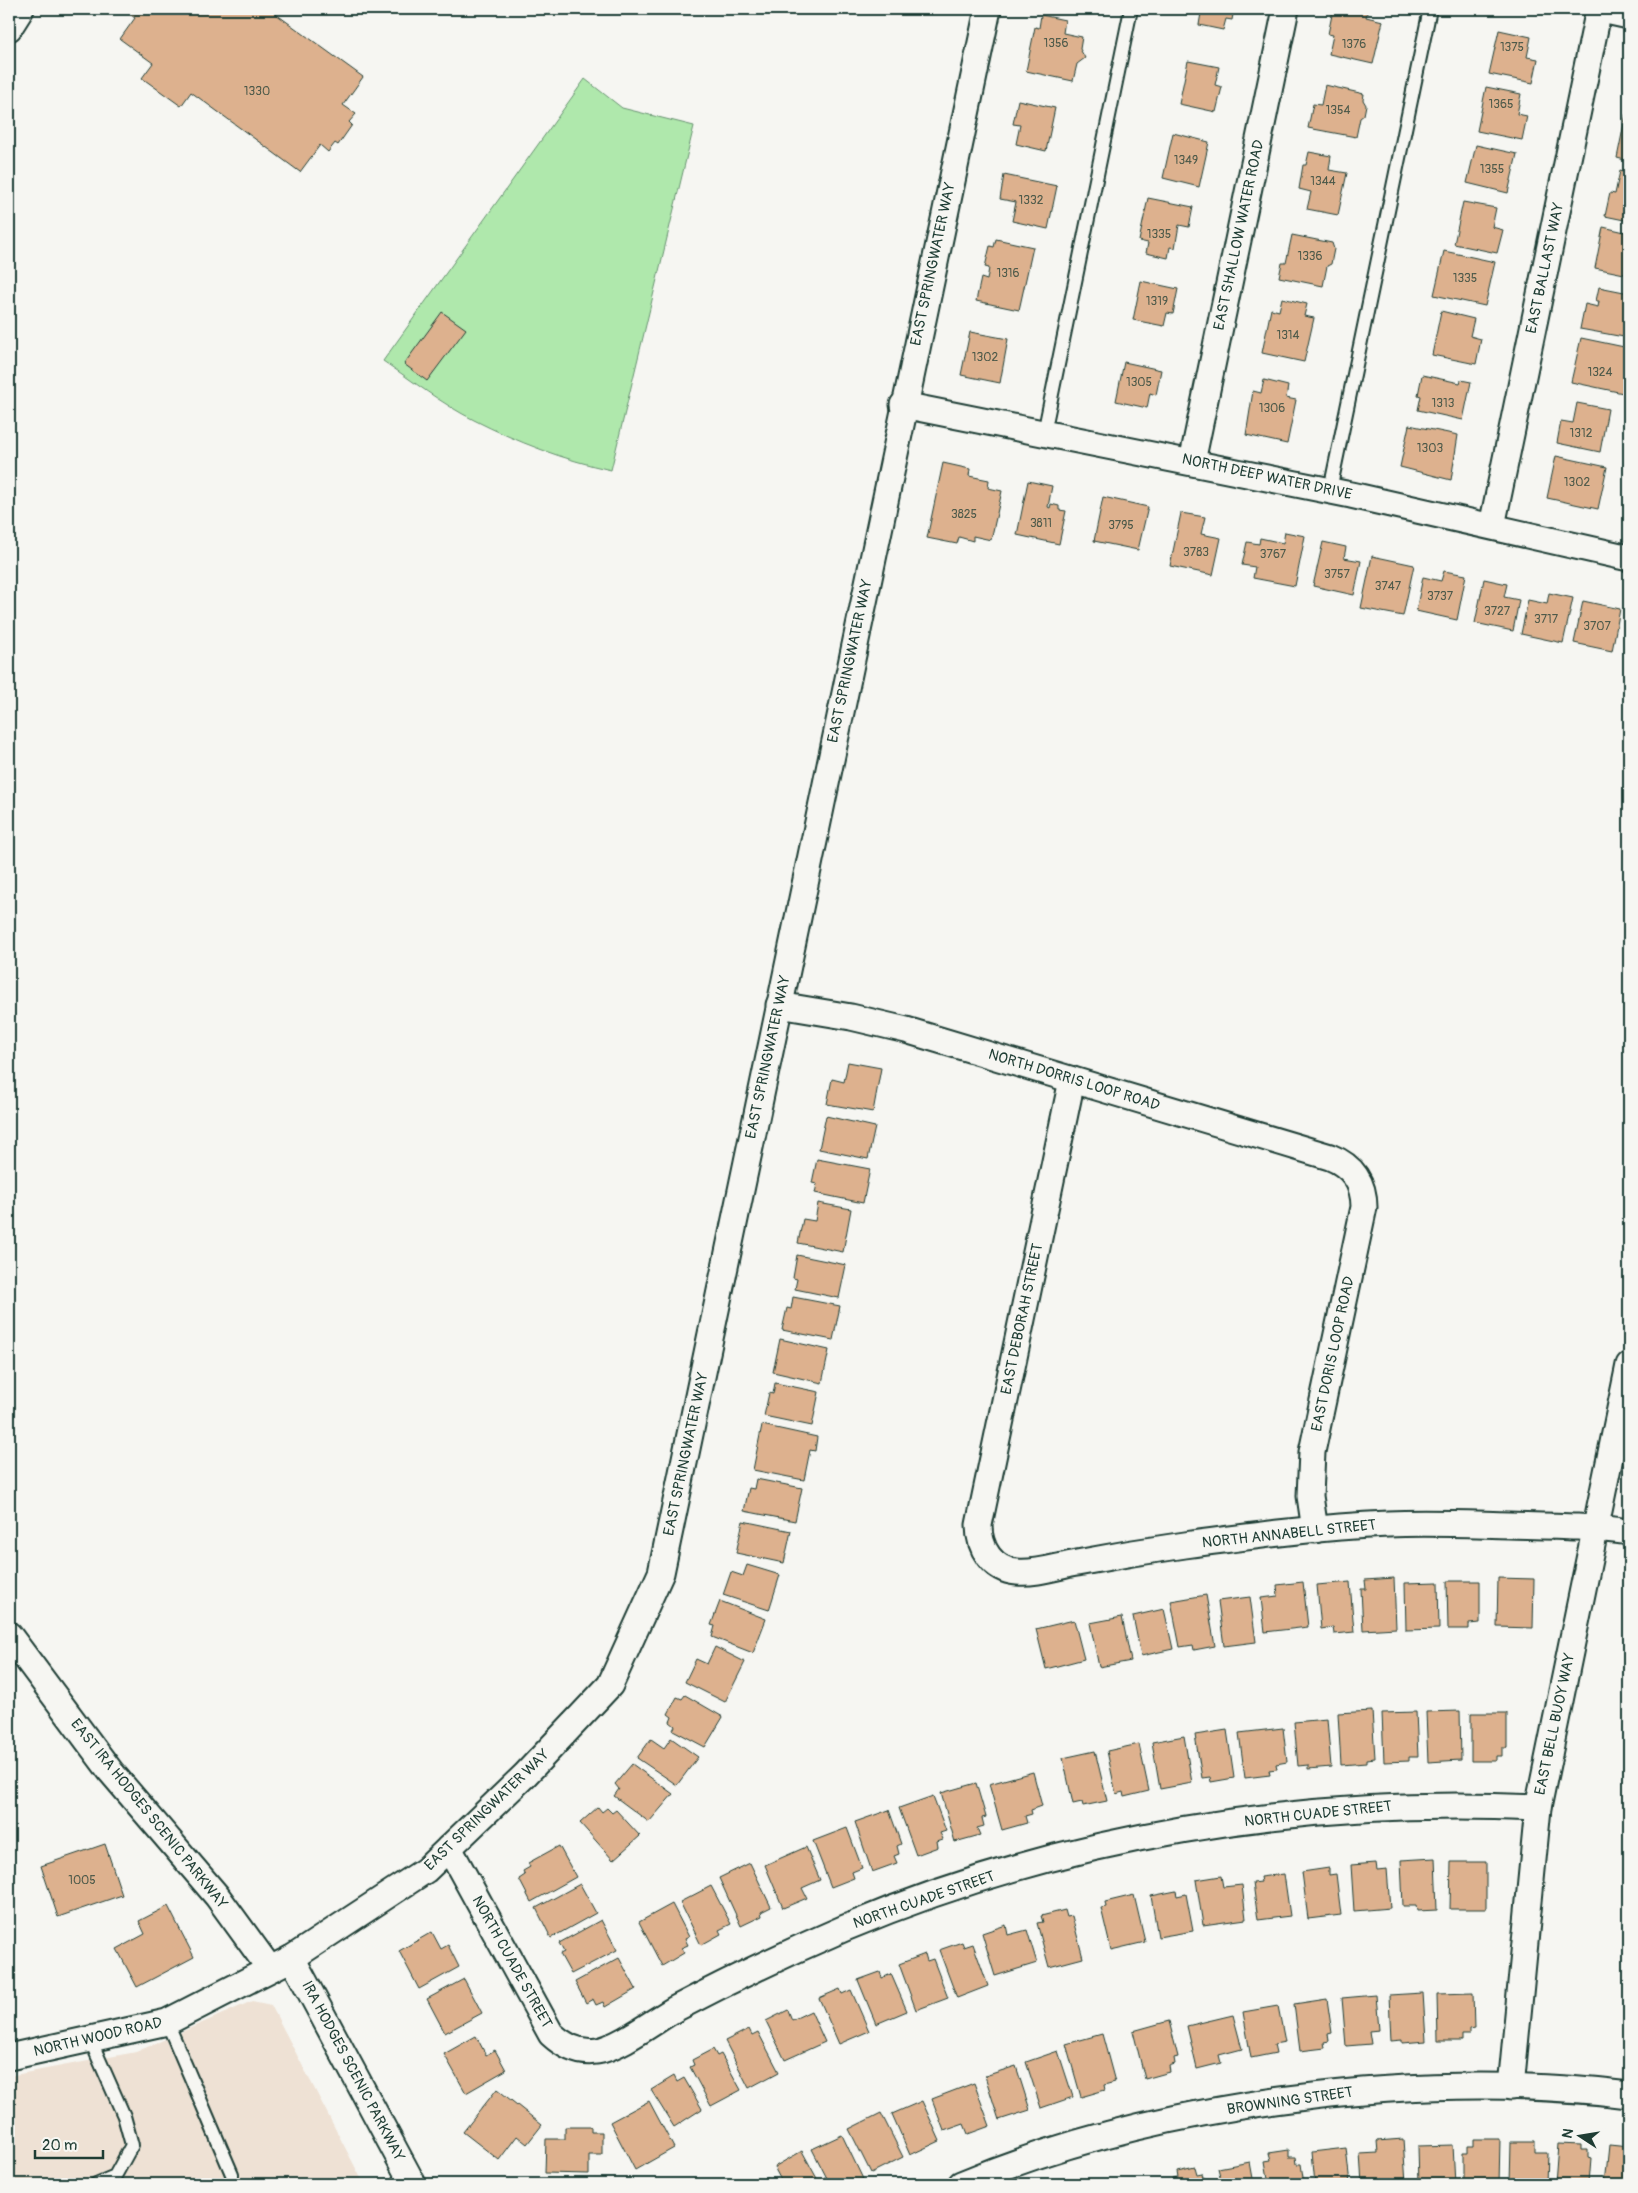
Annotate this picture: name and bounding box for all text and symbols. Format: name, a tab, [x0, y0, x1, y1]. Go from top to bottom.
house number: 1356	[1044, 36, 1068, 51]
house number: 1376	[1342, 37, 1366, 52]
house number: 1375	[1500, 40, 1524, 55]
house number: 1330	[244, 84, 270, 99]
house number: 1365	[1489, 97, 1513, 112]
house number: 1354	[1326, 103, 1350, 118]
street label: EAST SHALLOW WATER ROAD	[1210, 138, 1268, 332]
house number: 1349	[1174, 153, 1198, 168]
house number: 1355	[1480, 162, 1504, 177]
house number: 1344	[1310, 174, 1336, 189]
street label: EAST SPRINGWATER WAY	[906, 180, 960, 348]
house number: 1332	[1019, 193, 1044, 208]
street label: EAST BALLAST WAY	[1522, 200, 1568, 335]
house number: 1335	[1147, 227, 1171, 242]
house number: 1336	[1297, 249, 1323, 264]
house number: 1316	[996, 266, 1020, 281]
house number: 1335	[1453, 271, 1477, 286]
house number: 1319	[1146, 294, 1168, 309]
house number: 1314	[1276, 328, 1300, 343]
house number: 1302	[972, 350, 998, 365]
house number: 1324	[1587, 365, 1613, 380]
house number: 1305	[1126, 375, 1152, 390]
house number: 1313	[1432, 396, 1455, 411]
house number: 1306	[1259, 401, 1285, 416]
house number: 1312	[1570, 426, 1593, 441]
house number: 1303	[1417, 441, 1443, 456]
street label: NORTH DEEP WATER DRIVE	[1180, 450, 1354, 504]
house number: 1302	[1564, 475, 1590, 490]
house number: 3825	[951, 507, 977, 522]
house number: 3811	[1030, 516, 1052, 531]
house number: 3795	[1108, 518, 1134, 533]
house number: 3783	[1183, 545, 1209, 560]
house number: 3767	[1260, 547, 1287, 562]
house number: 3757	[1324, 567, 1351, 582]
street label: EAST SPRINGWATER WAY	[823, 577, 877, 745]
house number: 3747	[1375, 579, 1402, 594]
house number: 3737	[1427, 589, 1454, 604]
house number: 3727	[1484, 604, 1511, 619]
house number: 3717	[1534, 612, 1559, 627]
house number: 3707	[1583, 619, 1611, 634]
street label: EAST SPRINGWATER WAY	[741, 973, 795, 1141]
street label: NORTH DORRIS LOOP ROAD	[986, 1045, 1162, 1115]
street label: EAST DEBORAH STREET	[997, 1242, 1047, 1396]
street label: EAST DORIS LOOP ROAD	[1307, 1275, 1359, 1433]
street label: EAST SPRINGWATER WAY	[659, 1370, 713, 1538]
street label: NORTH ANNABELL STREET	[1201, 1515, 1377, 1553]
street label: EAST BELL BUOY WAY	[1531, 1651, 1579, 1797]
street label: EAST IRA HODGES SCENIC PARKWAY	[66, 1715, 232, 1913]
street label: EAST SPRINGWATER WAY	[420, 1745, 554, 1875]
street label: NORTH CUADE STREET	[1243, 1797, 1393, 1831]
street label: NORTH CUADE STREET	[851, 1867, 997, 1933]
house number: 1005	[68, 1873, 96, 1888]
street label: NORTH CUADE STREET	[468, 1892, 556, 2032]
street label: IRA HODGES SCENIC PARKWAY	[297, 1978, 409, 2165]
street label: NORTH WOOD ROAD	[32, 2013, 164, 2061]
street label: BROWNING STREET	[1226, 2083, 1354, 2119]
north arrow	[1556, 2110, 1606, 2160]
text: N	[1558, 2127, 1577, 2140]
scale bar	[35, 2128, 102, 2160]
text: 20 m	[42, 2136, 77, 2155]

